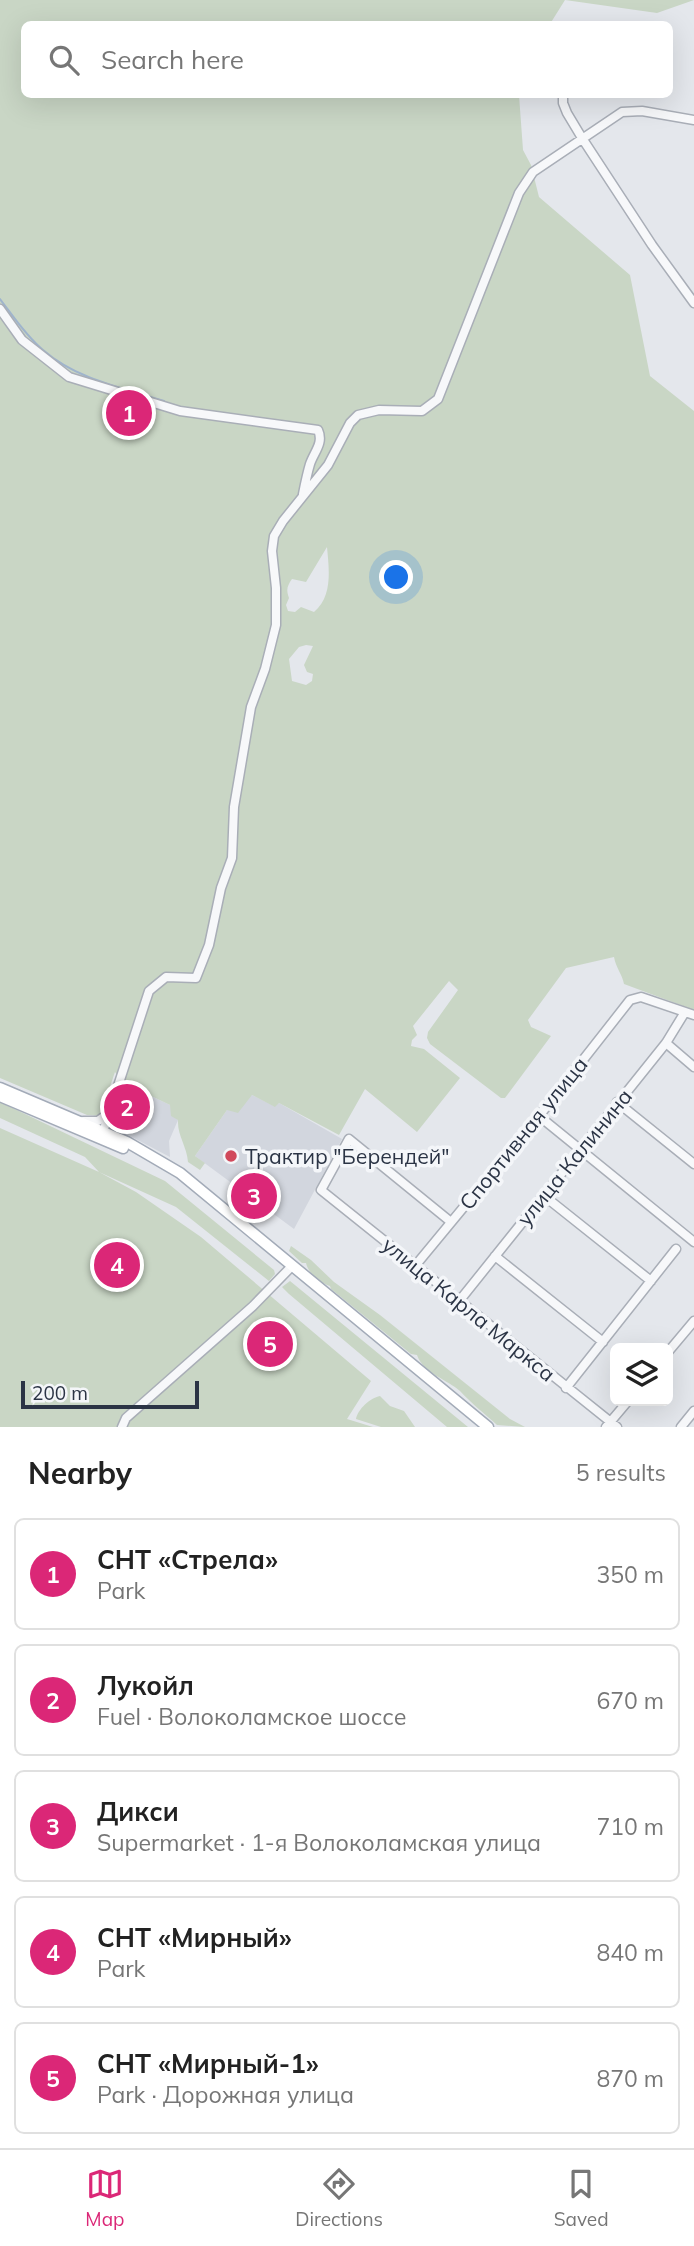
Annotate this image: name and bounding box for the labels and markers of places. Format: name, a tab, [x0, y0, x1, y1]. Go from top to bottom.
pin: 1	[106, 387, 152, 439]
pin: 2	[104, 1081, 150, 1133]
place label: Трактир "Берендей"	[245, 1143, 450, 1169]
marker: Трактир "Берендей"	[223, 1148, 239, 1164]
pin: 3	[231, 1170, 277, 1222]
pin: 4	[94, 1239, 140, 1291]
pin: 5	[247, 1318, 293, 1370]

